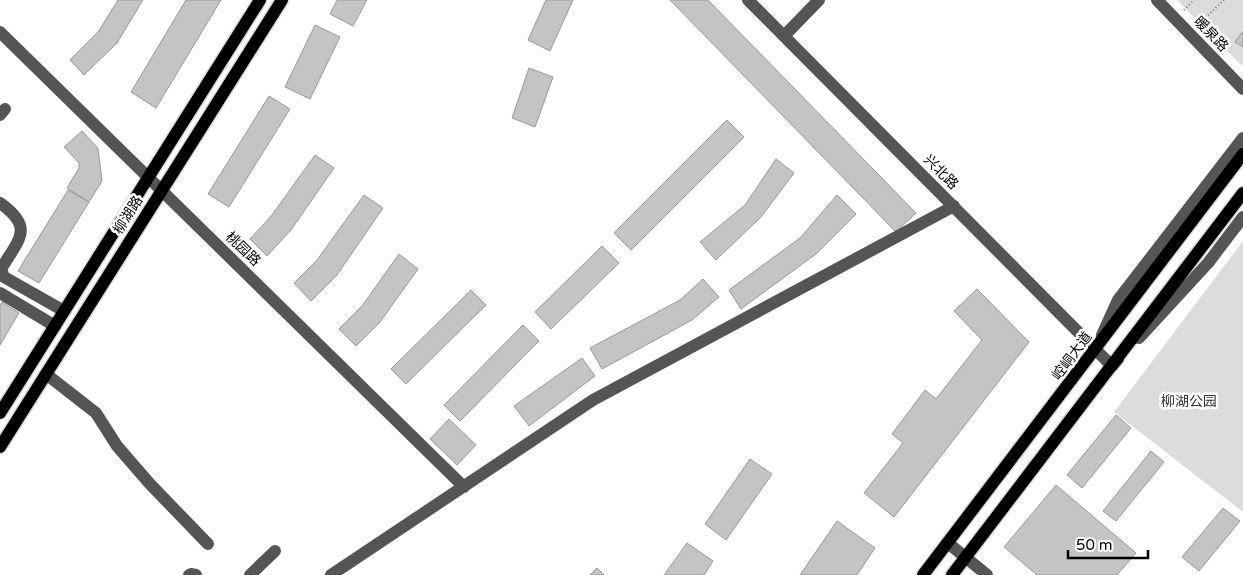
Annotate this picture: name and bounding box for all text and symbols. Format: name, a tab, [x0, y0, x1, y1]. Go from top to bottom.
street label: 暖泉路	[1190, 13, 1232, 55]
street label: 兴北路	[920, 151, 962, 193]
street label: 柳湖路	[110, 193, 146, 237]
street label: 桃园路	[222, 228, 264, 270]
street label: 崆峒大道	[1048, 329, 1096, 383]
park label: 柳湖公园	[1161, 393, 1217, 410]
scale bar	[1068, 528, 1148, 560]
text: 50 m	[1076, 536, 1113, 554]

